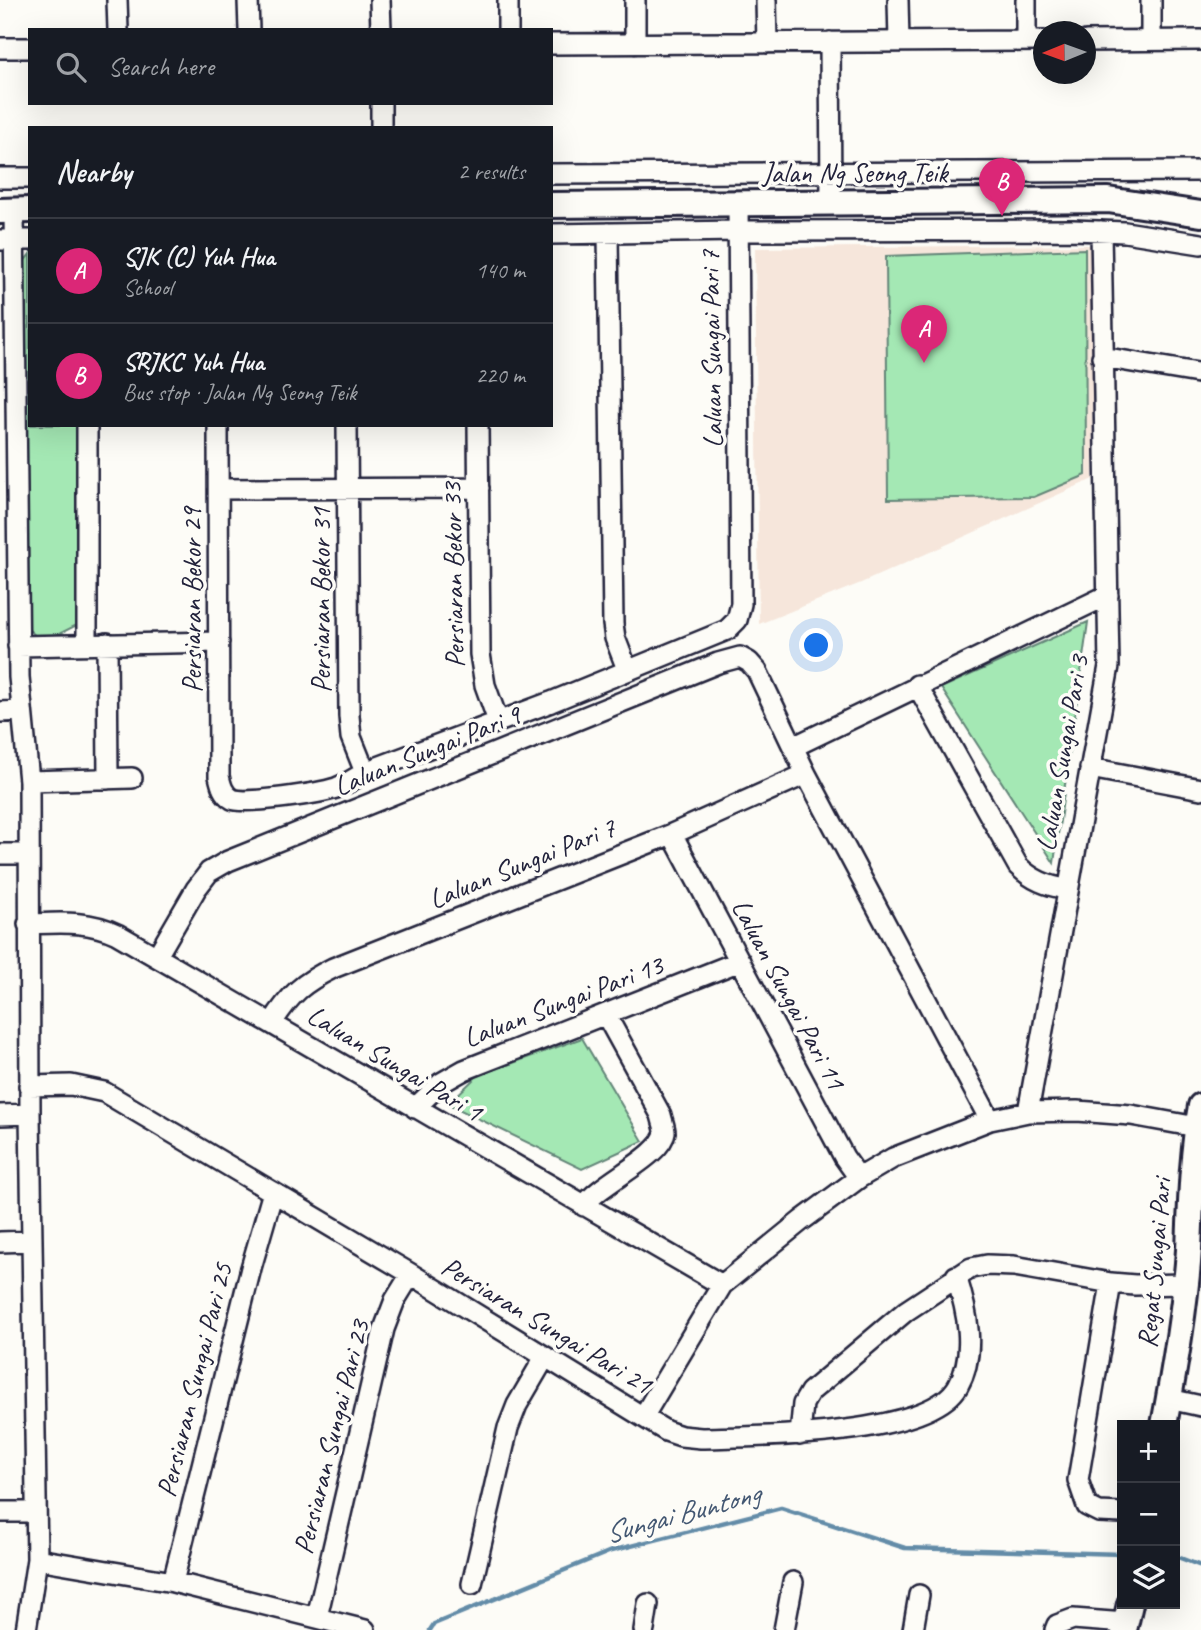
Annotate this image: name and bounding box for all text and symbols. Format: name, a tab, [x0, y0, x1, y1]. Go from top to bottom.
north arrow	[1033, 21, 1096, 84]
search box	[28, 28, 553, 105]
icon: search	[52, 48, 90, 86]
text: Search here	[108, 50, 214, 83]
text: Nearby	[56, 153, 132, 191]
street label: Jalan Ng Seong Teik	[761, 155, 949, 190]
text: 2 results	[458, 157, 525, 186]
pin: B	[979, 158, 1025, 216]
text: SJK (C) Yuh Hua	[123, 240, 275, 273]
street label: Laluan Sungai Pari 7	[692, 248, 730, 448]
text: A	[73, 256, 85, 285]
text: 140 m	[476, 256, 525, 285]
text: School	[123, 273, 172, 302]
pin: A	[901, 305, 947, 363]
text: SRJKC Yuh Hua	[123, 345, 264, 378]
text: B	[73, 361, 85, 390]
text: 220 m	[476, 361, 525, 390]
text: Bus stop · Jalan Ng Seong Teik	[123, 378, 356, 407]
street label: Persiaran Bekor 33	[434, 480, 472, 668]
street label: Persiaran Bekor 29	[174, 505, 209, 693]
street label: Persiaran Bekor 31	[303, 506, 338, 693]
your location	[799, 628, 833, 662]
street label: Laluan Sungai Pari 3	[1028, 650, 1097, 854]
street label: Laluan Sungai Pari 9	[329, 696, 528, 803]
street label: Laluan Sungai Pari 7	[424, 809, 622, 916]
street label: Laluan Sungai Pari 11	[724, 893, 855, 1096]
street label: Laluan Sungai Pari 13	[458, 946, 670, 1055]
street label: Laluan Sungai Pari 1	[301, 997, 490, 1130]
street label: Regat Sungai Pari	[1129, 1173, 1179, 1349]
street label: Persiaran Sungai Pari 21	[435, 1248, 660, 1402]
street label: Persiaran Sungai Pari 25	[148, 1258, 240, 1501]
street label: Persiaran Sungai Pari 23	[285, 1314, 378, 1558]
map controls	[1117, 1420, 1180, 1609]
button: +	[1117, 1420, 1180, 1483]
water label: Sungai Buntong	[600, 1473, 768, 1552]
button: −	[1117, 1483, 1180, 1546]
button: layers	[1117, 1546, 1180, 1609]

